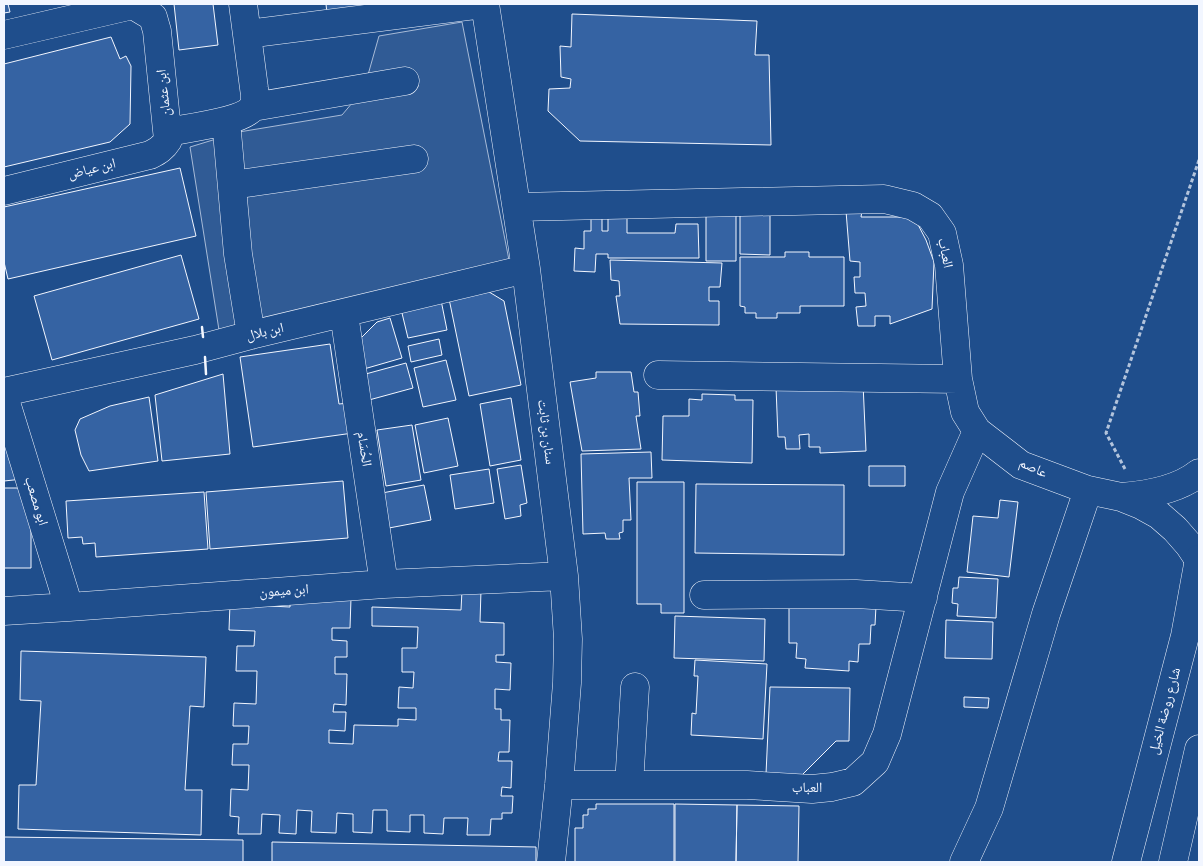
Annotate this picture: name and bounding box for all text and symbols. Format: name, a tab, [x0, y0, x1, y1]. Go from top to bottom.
street label: ابن عثمان	[155, 69, 174, 117]
street label: ابن عياض	[67, 156, 118, 183]
street label: العباب	[935, 237, 955, 269]
street label: ابن بلال	[245, 321, 286, 344]
street label: سنان بن ثابت	[534, 399, 557, 465]
street label: الحُسَام	[352, 430, 374, 468]
street label: عاصم	[1016, 456, 1049, 482]
street label: ابو مصعب	[21, 475, 50, 528]
street label: ابن ميمون	[259, 582, 309, 601]
street label: شارع روضة الخيل	[1147, 666, 1185, 757]
street label: العباب	[792, 781, 822, 795]

